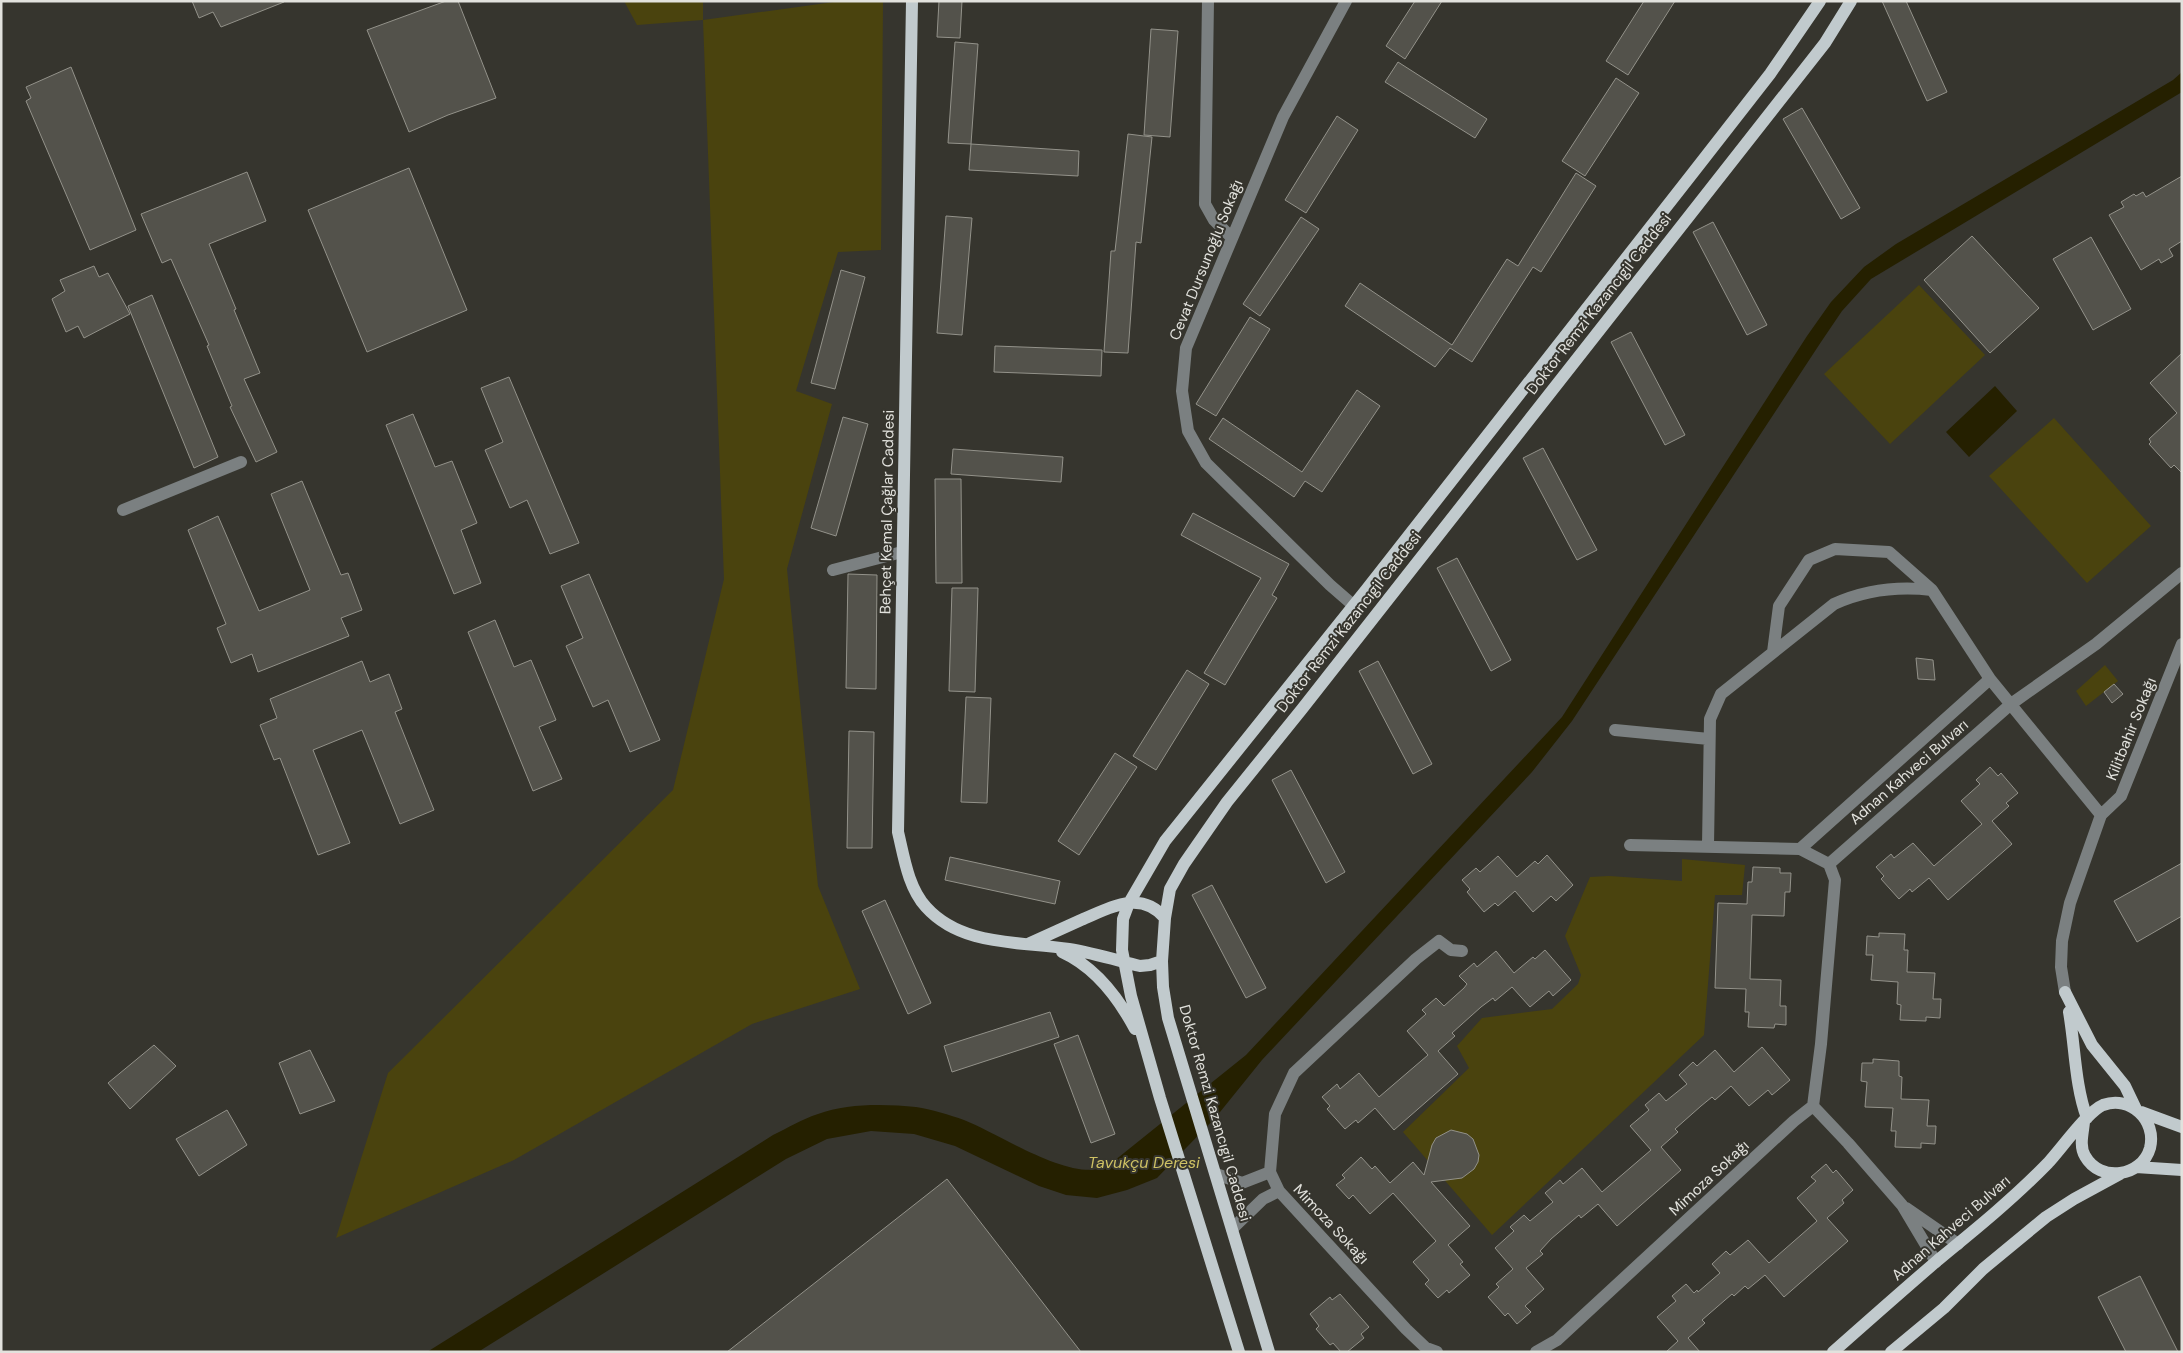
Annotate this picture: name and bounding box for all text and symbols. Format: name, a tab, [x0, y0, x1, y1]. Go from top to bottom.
street label: Cevat Dursunoğlu Sokağı	[1165, 177, 1247, 343]
street label: Doktor Remzi Kazancıgil Caddesi	[1522, 209, 1676, 399]
street label: Behçet Kemal Çağlar Caddesi	[875, 410, 899, 614]
street label: Doktor Remzi Kazancıgil Caddesi	[1272, 527, 1426, 717]
street label: Kilitbahir Sokağı	[2101, 674, 2161, 784]
street label: Adnan Kahveci Bulvarı	[1845, 715, 1973, 829]
street label: Doktor Remzi Kazancıgil Caddesi	[1174, 1002, 1256, 1224]
street label: Mimoza Sokağı	[1665, 1136, 1753, 1220]
water label: Tavukçu Deresi	[1088, 1152, 1201, 1173]
street label: Adnan Kahveci Bulvarı	[1887, 1171, 2015, 1285]
street label: Mimoza Sokağı	[1289, 1180, 1373, 1268]

